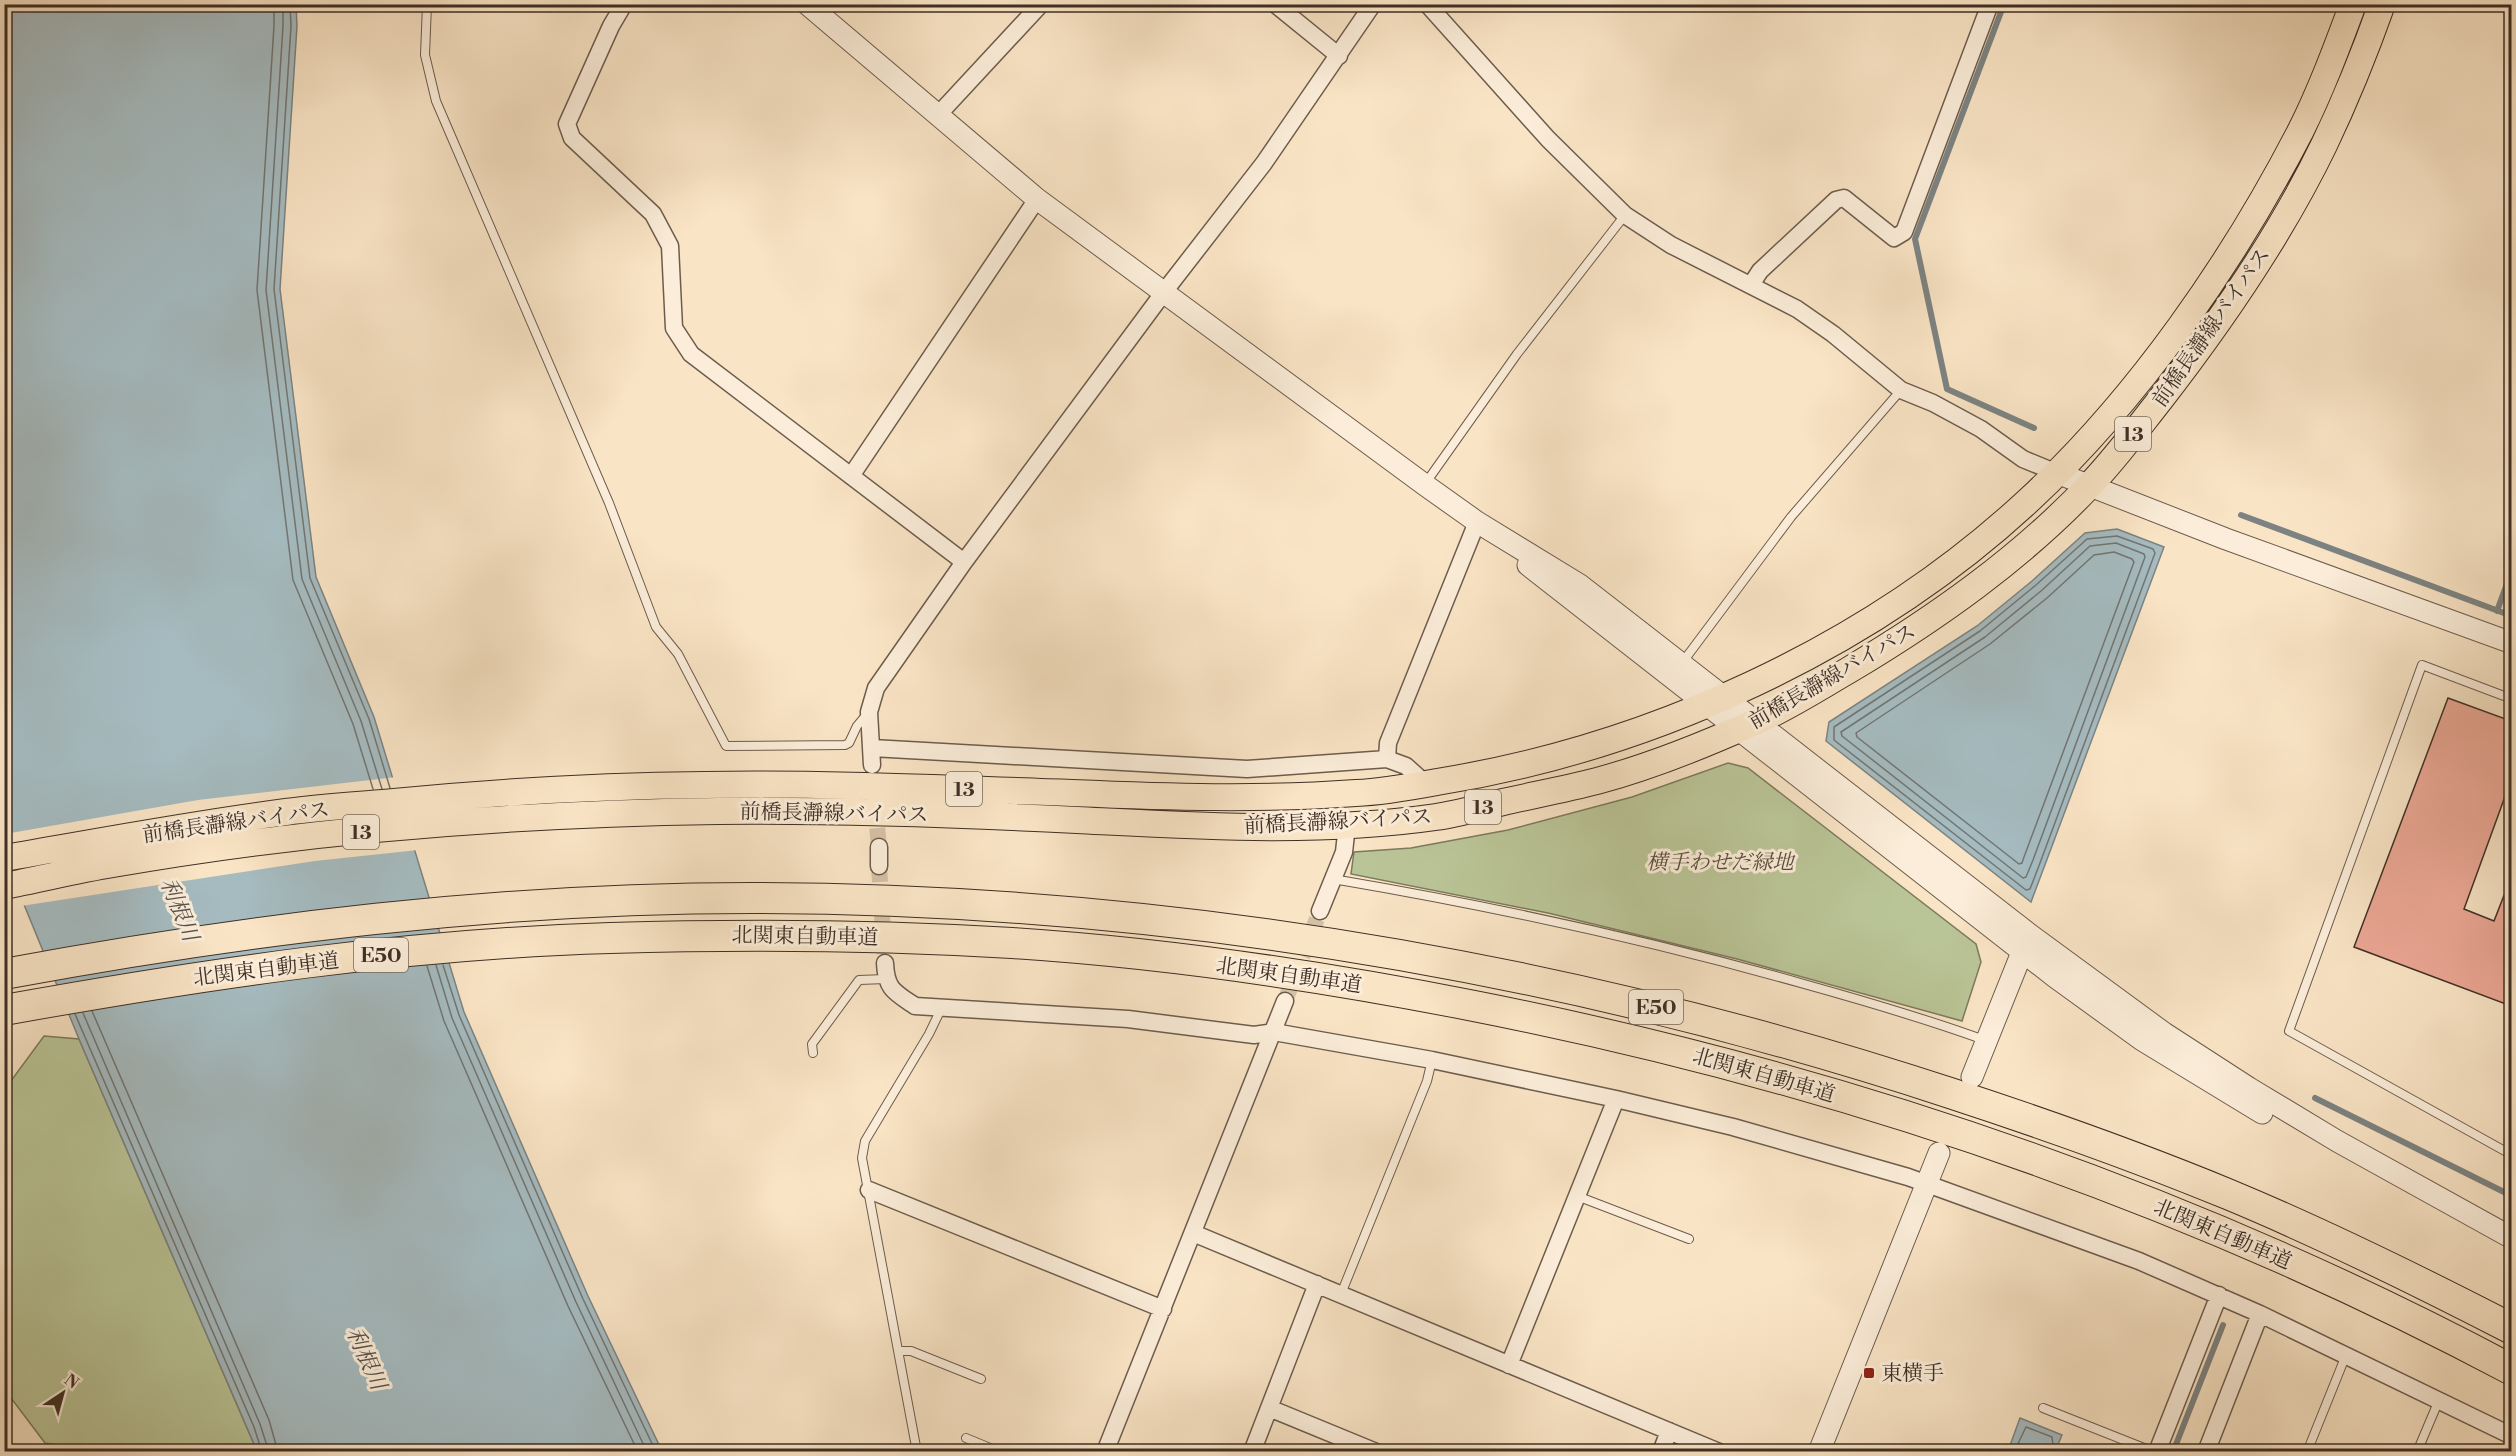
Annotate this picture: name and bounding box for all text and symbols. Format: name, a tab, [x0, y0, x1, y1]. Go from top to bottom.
street label: 前橋長瀞線バイパス	[2147, 243, 2277, 412]
road number: 13	[2115, 417, 2151, 451]
street label: 前橋長瀞線バイパス	[1744, 618, 1921, 735]
road number: 13	[946, 772, 982, 806]
road number: 13	[1465, 790, 1501, 824]
street label: 前橋長瀞線バイパス	[141, 797, 331, 849]
street label: 前橋長瀞線バイパス	[739, 799, 928, 829]
street label: 前橋長瀞線バイパス	[1243, 804, 1433, 840]
road number: 13	[343, 815, 379, 849]
park label: 横手わせだ緑地	[1647, 850, 1795, 876]
water label: 利根川	[154, 874, 204, 947]
street label: 北関東自動車道	[731, 923, 879, 951]
road number: E50	[354, 938, 408, 972]
street label: 北関東自動車道	[192, 948, 341, 992]
street label: 北関東自動車道	[1214, 953, 1363, 999]
road number: E50	[1629, 990, 1683, 1024]
street label: 北関東自動車道	[1689, 1043, 1838, 1109]
street label: 北関東自動車道	[2150, 1194, 2295, 1276]
water label: 利根川	[340, 1323, 392, 1396]
place label: 東横手	[1881, 1361, 1944, 1387]
north arrow	[33, 1363, 93, 1423]
marker: 東横手	[1862, 1366, 1876, 1380]
text: N	[60, 1370, 83, 1394]

